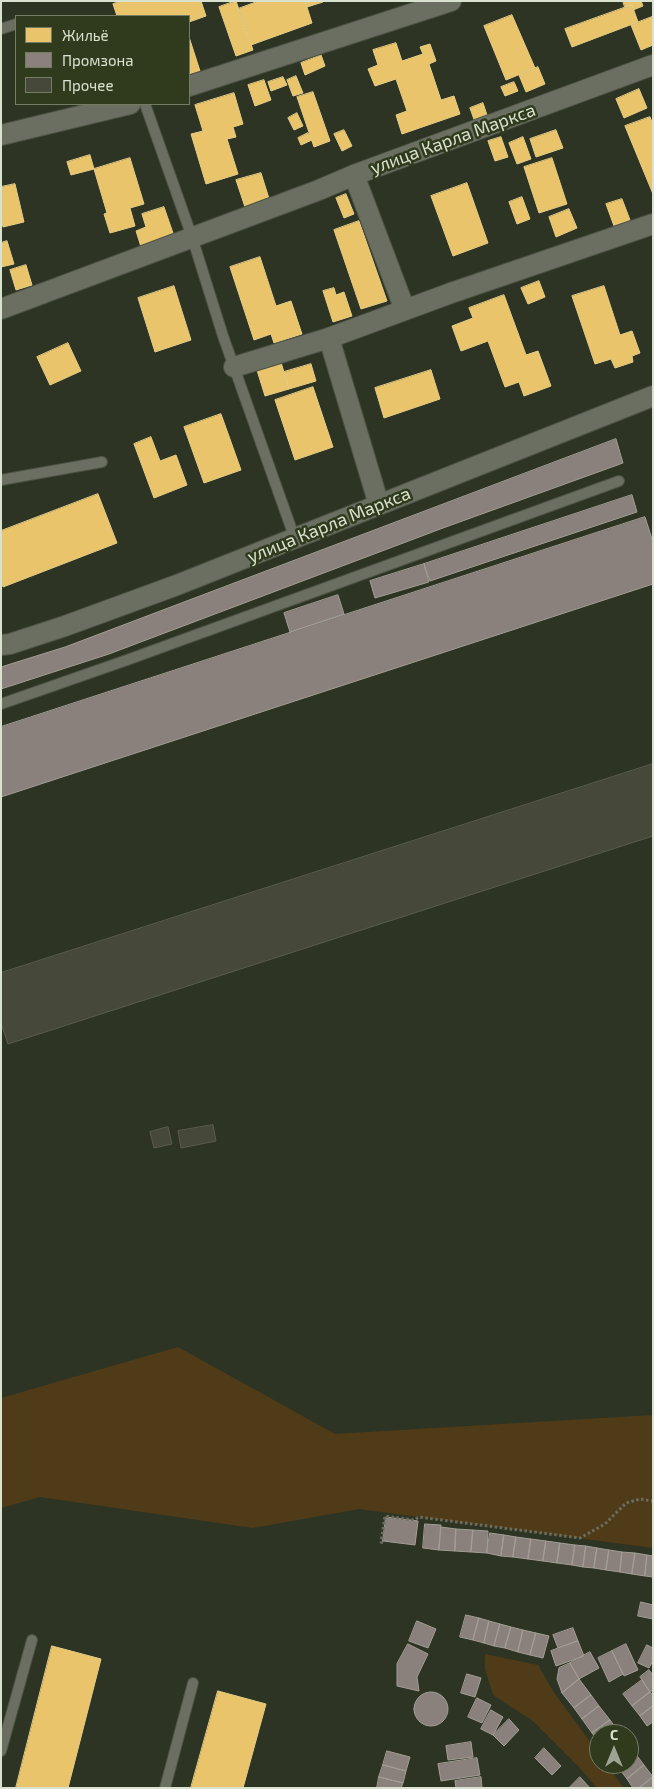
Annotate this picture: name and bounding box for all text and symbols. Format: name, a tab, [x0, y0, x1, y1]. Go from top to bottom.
legend	[15, 15, 190, 105]
text: Жильё	[62, 26, 109, 44]
text: Промзона	[62, 51, 134, 69]
text: Прочее	[62, 76, 114, 94]
street label: улица Карла Маркса	[367, 99, 539, 179]
street label: улица Карла Маркса	[244, 482, 414, 568]
north arrow	[589, 1724, 639, 1774]
text: С	[610, 1726, 618, 1743]

